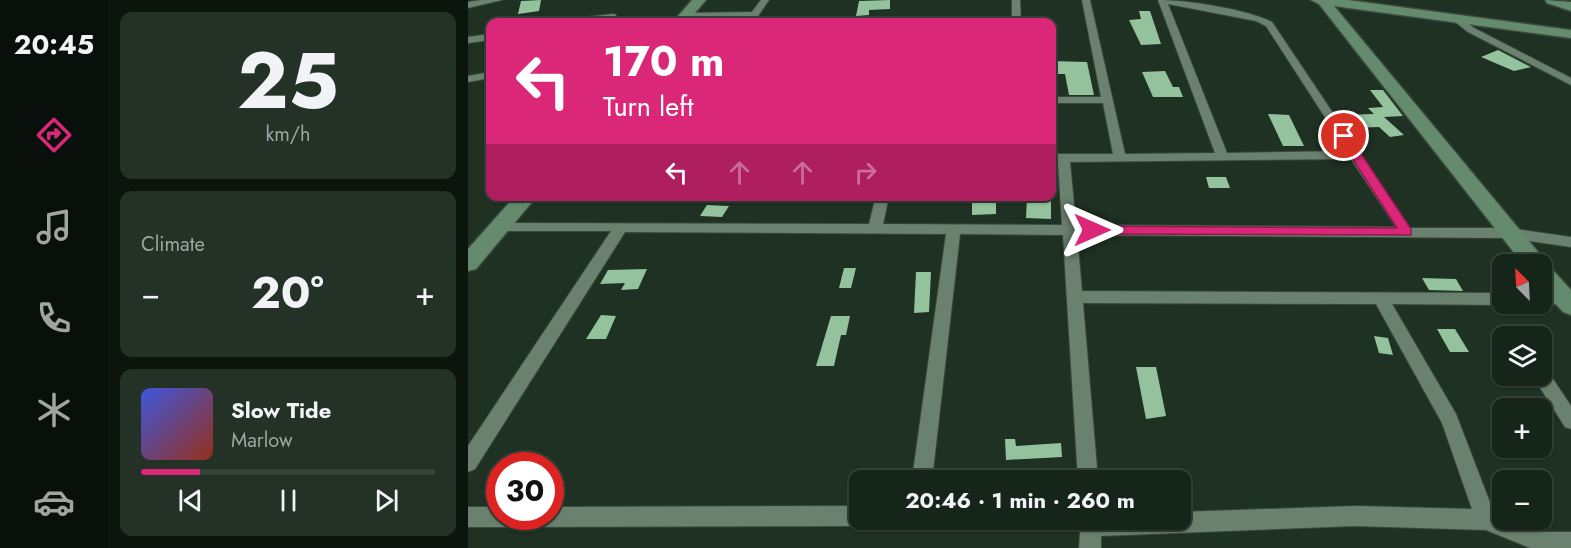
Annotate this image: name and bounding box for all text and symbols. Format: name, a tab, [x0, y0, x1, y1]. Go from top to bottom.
text: 20:45	[14, 25, 94, 64]
text: 25	[237, 25, 339, 137]
text: 170 m	[603, 31, 725, 92]
icon: left	[504, 42, 582, 120]
text: Turn left	[603, 87, 693, 126]
pin	[1318, 110, 1369, 161]
icon: directions	[33, 114, 75, 156]
icon: arrive	[1327, 119, 1360, 152]
text: km/h	[265, 120, 311, 149]
icon: left	[660, 156, 693, 189]
icon: ahead	[723, 156, 756, 189]
icon: ahead	[786, 156, 819, 189]
icon: right	[849, 156, 882, 189]
position arrow	[1060, 198, 1124, 262]
icon: music	[33, 206, 75, 248]
text: Climate	[141, 230, 205, 259]
north arrow	[1492, 254, 1552, 314]
map controls	[1492, 254, 1552, 530]
text: 20°	[251, 260, 324, 325]
text: −	[141, 270, 160, 317]
text: +	[415, 270, 435, 317]
icon: phone	[33, 297, 75, 339]
button: layers	[1492, 326, 1552, 386]
icon: climate	[33, 389, 75, 431]
text: Slow Tide	[231, 394, 331, 426]
button: +	[1492, 398, 1552, 458]
text: Marlow	[231, 426, 293, 455]
speed limit sign: 30	[486, 452, 564, 530]
button: −	[1492, 470, 1552, 530]
icon: car	[33, 481, 75, 523]
icon: previous	[174, 484, 207, 517]
icon: pause	[272, 484, 305, 517]
icon: next	[370, 484, 403, 517]
text: 20:46 · 1 min · 260 m	[905, 484, 1135, 516]

